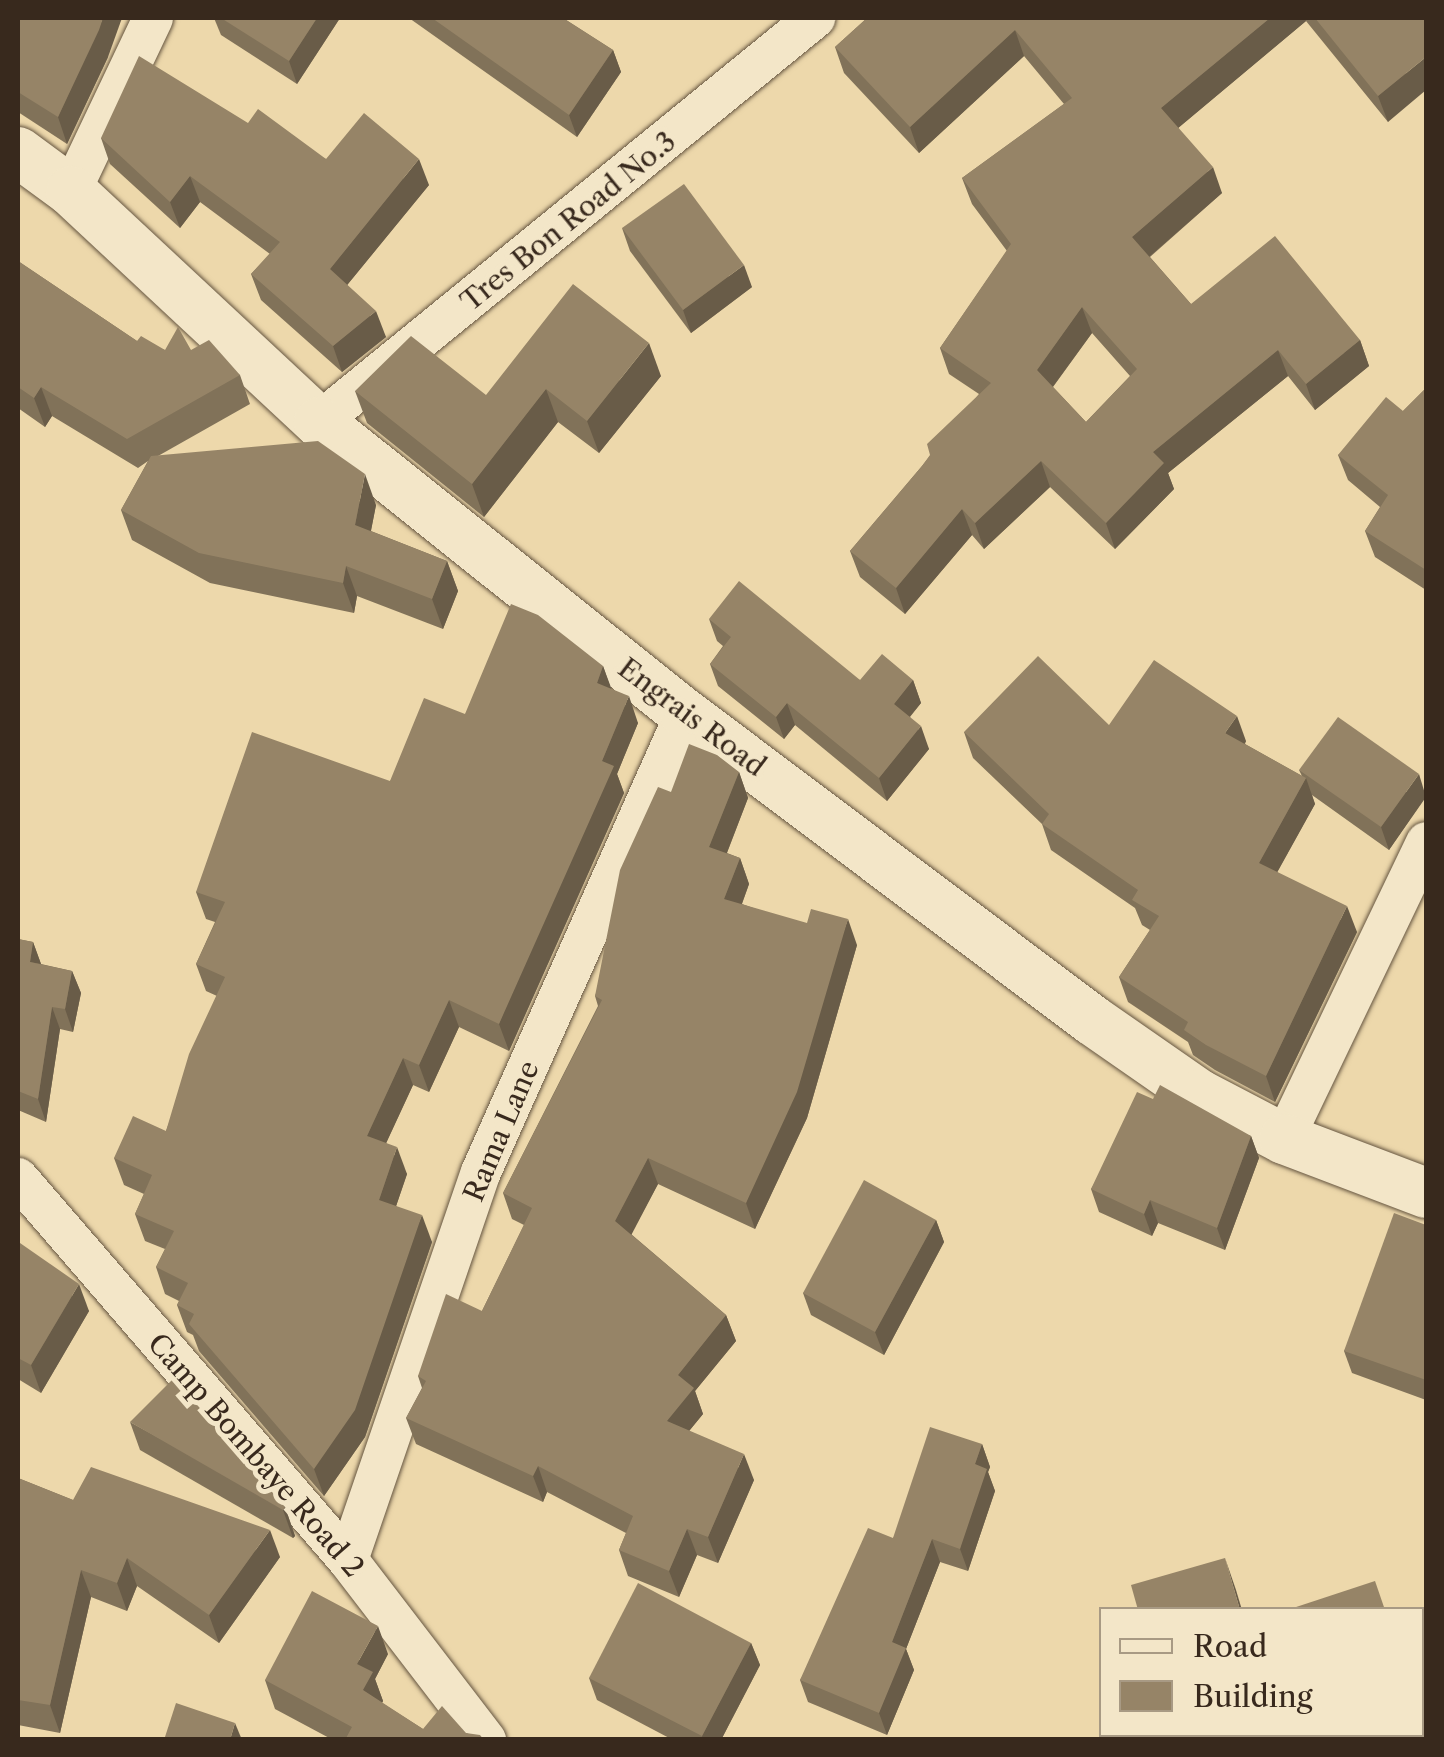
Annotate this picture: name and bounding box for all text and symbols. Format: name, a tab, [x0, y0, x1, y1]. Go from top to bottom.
street label: Tres Bon Road No.3	[454, 124, 682, 318]
street label: Engrais Road	[612, 651, 772, 783]
street label: Rama Lane	[456, 1055, 546, 1207]
street label: Camp Bombaye Road 2	[141, 1326, 371, 1584]
legend	[1099, 1607, 1424, 1737]
text: Road	[1193, 1628, 1267, 1665]
text: Building	[1193, 1678, 1313, 1715]

